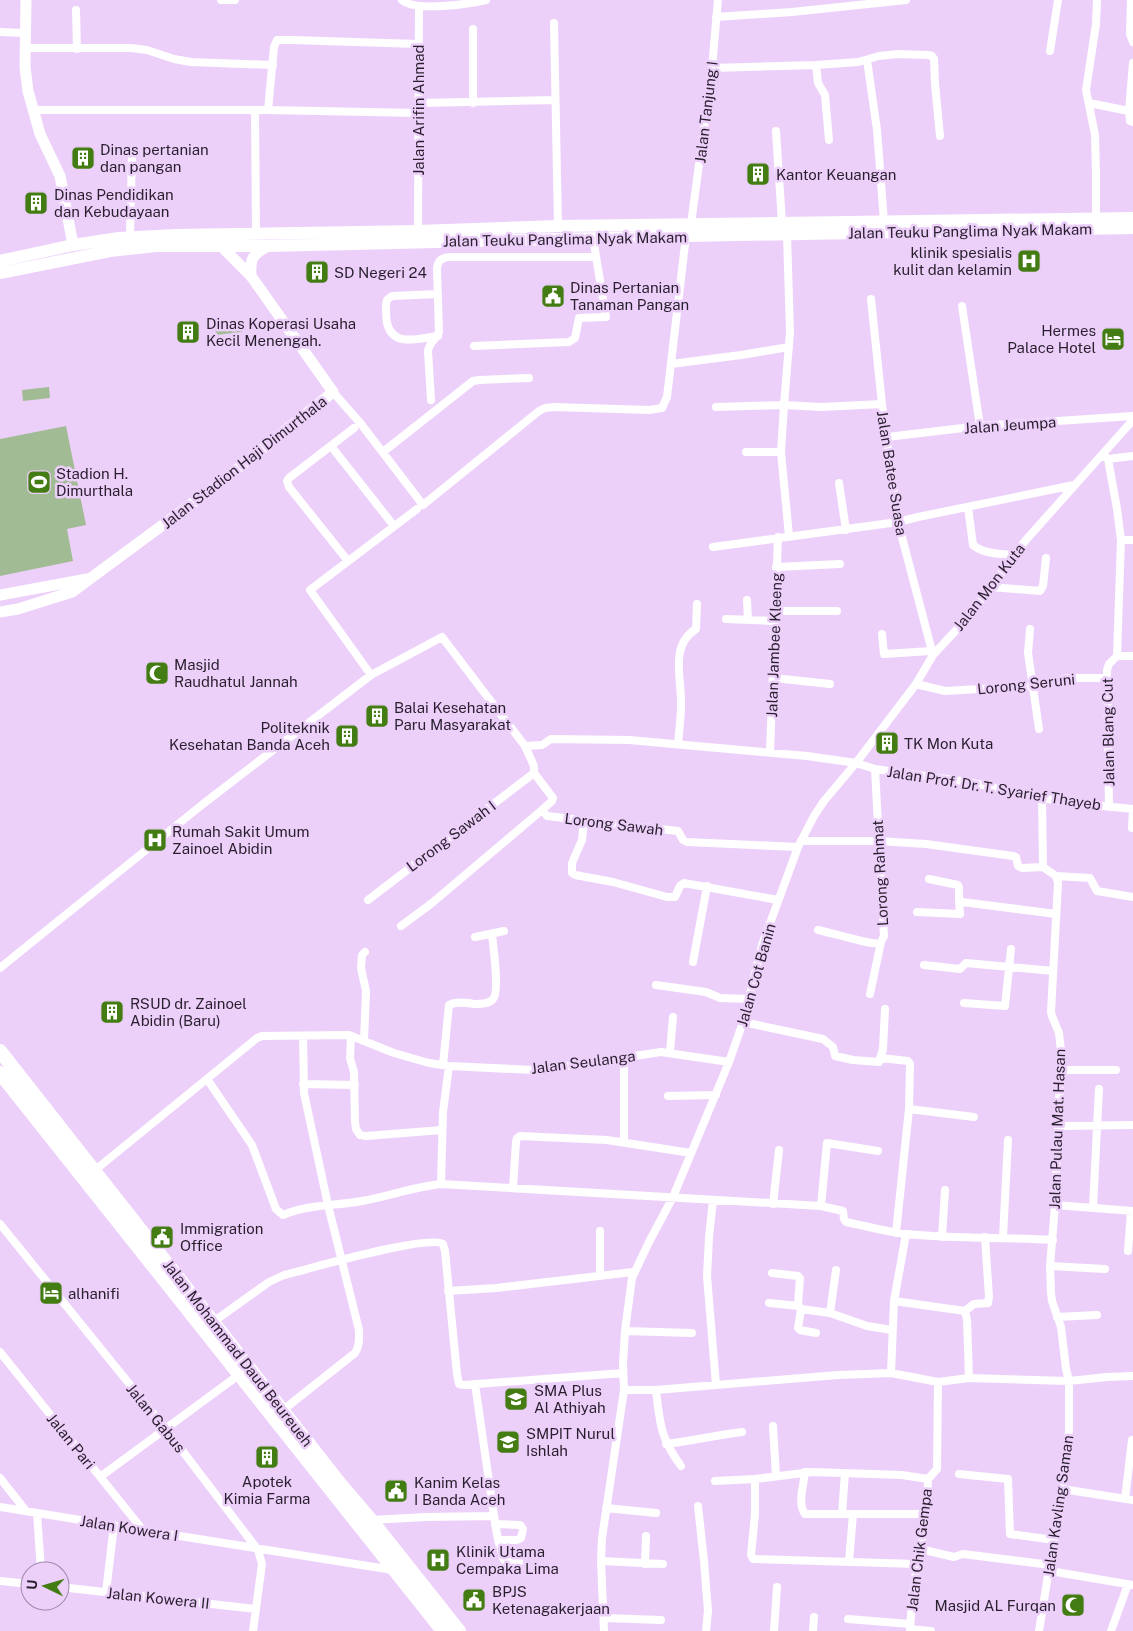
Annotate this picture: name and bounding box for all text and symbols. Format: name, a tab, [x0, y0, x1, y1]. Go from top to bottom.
street label: Jalan Arifin Ahmad	[410, 45, 427, 175]
street label: Jalan Tanjung I	[691, 60, 721, 164]
place label: Dinas pertanian dan pangan	[100, 141, 209, 175]
building icon: Dinas pertanian dan pangan	[70, 145, 96, 171]
building icon: Kantor Keuangan	[745, 161, 771, 187]
place label: Kantor Keuangan	[776, 166, 896, 183]
place label: Dinas Pendidikan dan Kebudayaan	[54, 186, 174, 220]
building icon: Dinas Pendidikan dan Kebudayaan	[23, 190, 49, 216]
street label: Jalan Teuku Panglima Nyak Makam	[848, 220, 1092, 242]
street label: Jalan Teuku Panglima Nyak Makam	[443, 228, 687, 250]
place label: klinik spesialis kulit dan kelamin	[893, 244, 1012, 278]
hospital icon: klinik spesialis kulit dan kelamin	[1016, 248, 1042, 274]
building icon: SD Negeri 24	[304, 259, 330, 285]
place label: SD Negeri 24	[334, 264, 427, 281]
place label: Dinas Pertanian Tanaman Pangan	[570, 279, 689, 313]
public building icon: Dinas Pertanian Tanaman Pangan	[540, 283, 566, 309]
place label: Dinas Koperasi Usaha Kecil Menengah.	[206, 315, 356, 349]
building icon: Dinas Koperasi Usaha Kecil Menengah.	[175, 319, 201, 345]
place label: Hermes Palace Hotel	[1007, 322, 1096, 356]
hotel icon: Hermes Palace Hotel	[1100, 326, 1126, 352]
street label: Jalan Stadion Haji Dimurthala	[158, 392, 330, 532]
street label: Jalan Batee Suasa	[874, 409, 910, 537]
street label: Jalan Jeumpa	[963, 413, 1057, 437]
place label: Stadion H. Dimurthala	[56, 465, 133, 499]
sports icon: Stadion H. Dimurthala	[26, 469, 52, 495]
street label: Jalan Mon Kuta	[950, 540, 1028, 634]
street label: Jalan Jambee Kleeng	[763, 572, 785, 718]
place label: Masjid Raudhatul Jannah	[174, 656, 298, 690]
mosque icon: Masjid Raudhatul Jannah	[144, 660, 170, 686]
street label: Lorong Seruni	[976, 670, 1076, 698]
street label: Jalan Blang Cut	[1099, 677, 1117, 786]
place label: Balai Kesehatan Paru Masyarakat	[394, 699, 511, 733]
building icon: Balai Kesehatan Paru Masyarakat	[364, 703, 390, 729]
place label: Politeknik Kesehatan Banda Aceh	[169, 719, 330, 753]
building icon: Politeknik Kesehatan Banda Aceh	[334, 723, 360, 749]
building icon: TK Mon Kuta	[874, 730, 900, 756]
place label: TK Mon Kuta	[904, 735, 993, 752]
street label: Jalan Prof. Dr. T. Syarief Thayeb	[886, 763, 1102, 813]
street label: Lorong Sawah I	[403, 797, 499, 875]
street label: Lorong Sawah	[564, 810, 664, 838]
street label: Lorong Rahmat	[869, 819, 891, 927]
place label: Rumah Sakit Umum Zainoel Abidin	[172, 823, 310, 857]
hospital icon: Rumah Sakit Umum Zainoel Abidin	[142, 827, 168, 853]
street label: Jalan Cot Banin	[733, 921, 779, 1029]
place label: RSUD dr. Zainoel Abidin (Baru)	[130, 995, 247, 1029]
building icon: RSUD dr. Zainoel Abidin (Baru)	[99, 999, 125, 1025]
street label: Jalan Seulanga	[530, 1047, 636, 1077]
street label: Jalan Pulau Mat. Hasan	[1046, 1048, 1068, 1210]
place label: Immigration Office	[180, 1220, 263, 1254]
public building icon: Immigration Office	[149, 1224, 175, 1250]
street label: Jalan Mohammad Daud Beureueh	[160, 1256, 316, 1450]
hotel icon: alhanifi	[38, 1280, 64, 1306]
place label: alhanifi	[68, 1285, 120, 1302]
street label: Jalan Gabus	[123, 1380, 189, 1456]
place label: SMA Plus Al Athiyah	[534, 1382, 606, 1416]
school or university icon: SMA Plus Al Athiyah	[503, 1386, 529, 1412]
street label: Jalan Pari	[43, 1410, 99, 1472]
place label: SMPIT Nurul Ishlah	[526, 1425, 615, 1459]
school or university icon: SMPIT Nurul Ishlah	[495, 1429, 521, 1455]
street label: Jalan Kavling Saman	[1040, 1434, 1076, 1578]
building icon: Apotek Kimia Farma	[254, 1444, 280, 1470]
place label: Apotek Kimia Farma	[224, 1473, 310, 1507]
place label: Kanim Kelas I Banda Aceh	[414, 1474, 505, 1508]
public building icon: Kanim Kelas I Banda Aceh	[383, 1478, 409, 1504]
street label: Jalan Chik Gempa	[903, 1488, 935, 1612]
street label: Jalan Kowera I	[79, 1512, 179, 1544]
place label: Klinik Utama Cempaka Lima	[456, 1543, 559, 1577]
hospital icon: Klinik Utama Cempaka Lima	[425, 1547, 451, 1573]
north arrow	[20, 1561, 70, 1611]
text: U	[24, 1579, 40, 1591]
place label: BPJS Ketenagakerjaan	[492, 1583, 610, 1617]
street label: Jalan Kowera II	[106, 1584, 210, 1612]
public building icon: BPJS Ketenagakerjaan	[461, 1587, 487, 1613]
mosque icon: Masjid AL Furqan	[1060, 1592, 1086, 1618]
place label: Masjid AL Furqan	[934, 1597, 1056, 1614]

